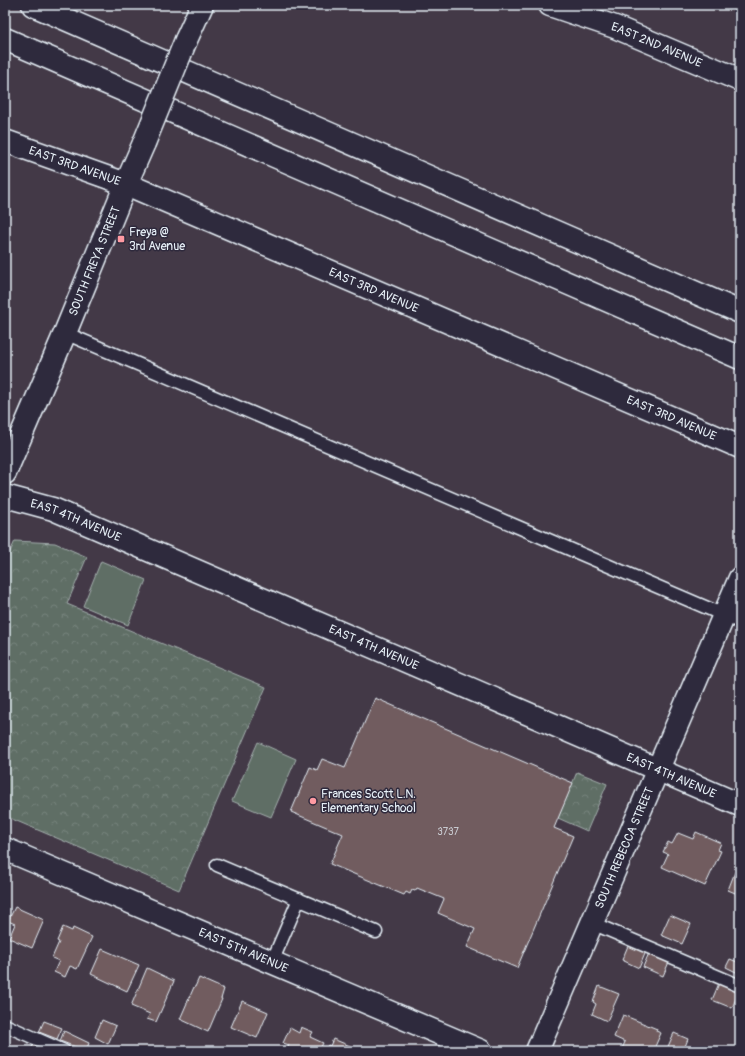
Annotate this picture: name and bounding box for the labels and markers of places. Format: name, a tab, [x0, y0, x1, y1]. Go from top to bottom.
place label: Freya @ 3rd Avenue	[129, 225, 185, 254]
marker: Freya @ 3rd Avenue	[116, 234, 126, 244]
place label: Frances Scott L.N. Elementary School	[321, 787, 416, 816]
marker: Frances Scott L.N. Elementary School	[308, 796, 318, 806]

